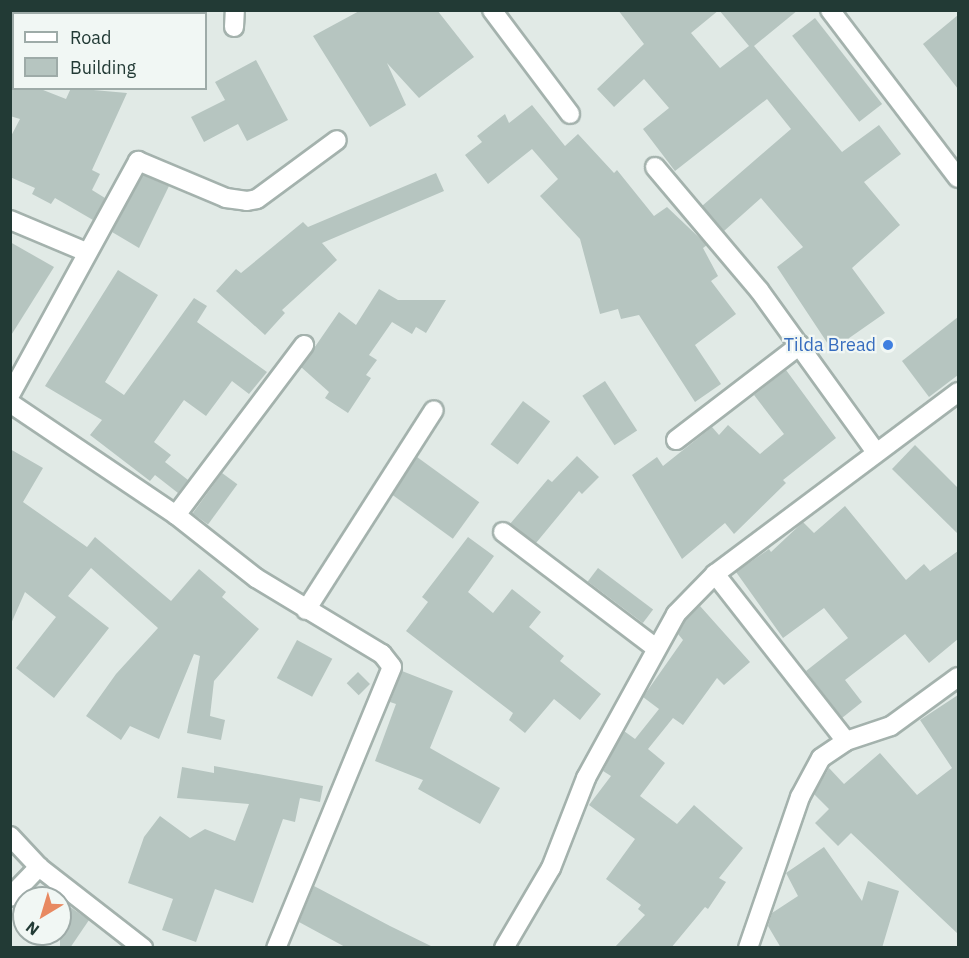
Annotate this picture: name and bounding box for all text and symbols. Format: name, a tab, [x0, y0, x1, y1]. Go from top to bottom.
legend	[12, 12, 207, 90]
text: Road	[70, 26, 111, 49]
text: Building	[70, 56, 136, 79]
place label: Tilda Bread	[784, 334, 876, 356]
marker: Tilda Bread	[881, 338, 895, 352]
north arrow	[12, 886, 72, 946]
text: N	[21, 917, 43, 940]

